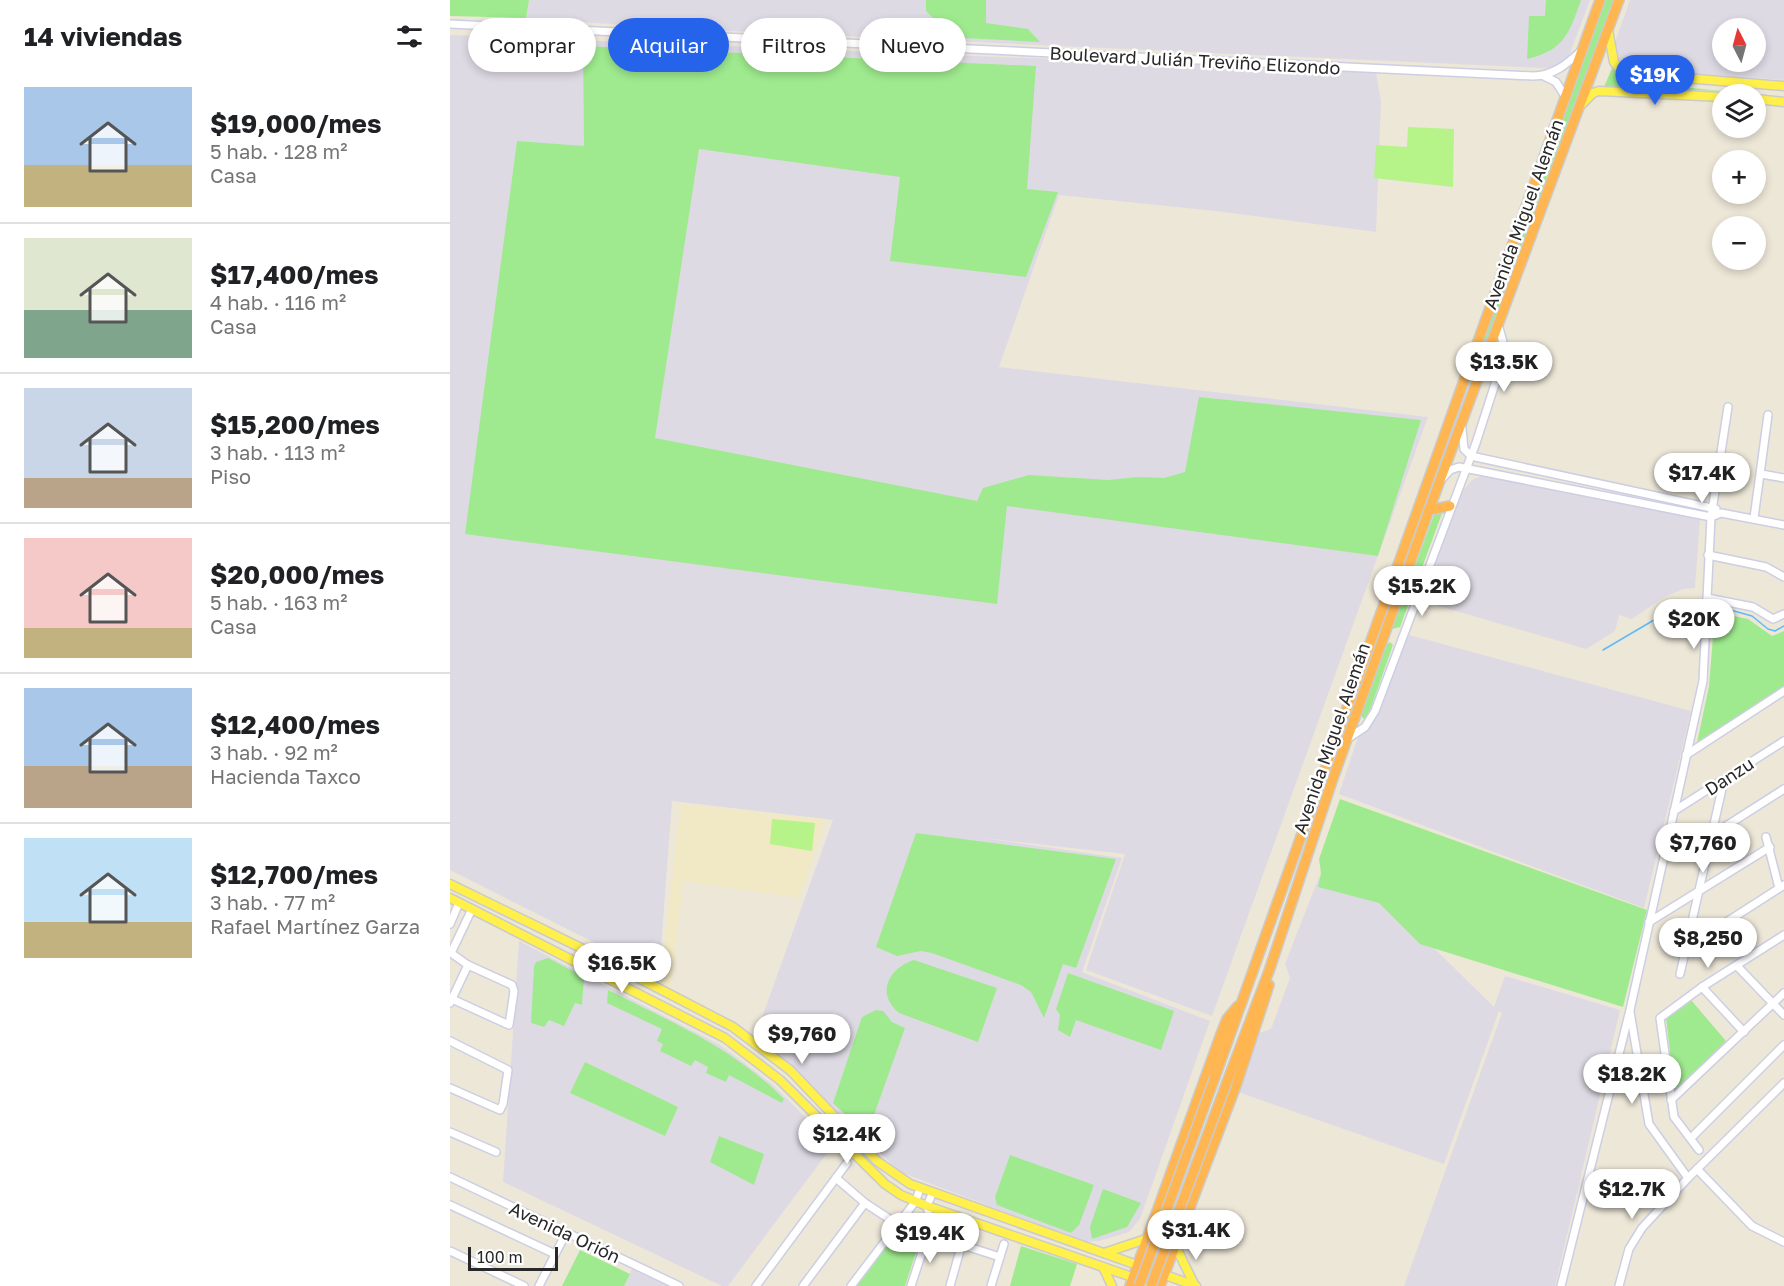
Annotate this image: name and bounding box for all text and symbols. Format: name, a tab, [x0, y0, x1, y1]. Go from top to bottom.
chip: Comprar	[468, 18, 596, 72]
chip: Alquilar	[608, 18, 729, 72]
chip: Filtros	[741, 18, 847, 72]
chip: Nuevo	[859, 18, 966, 72]
north arrow	[1712, 18, 1766, 72]
map controls	[1712, 18, 1766, 270]
icon: filters	[393, 20, 426, 53]
text: 14 viviendas	[24, 21, 182, 52]
street label: Boulevard Julián Treviño Elizondo	[1049, 41, 1341, 79]
pin: $19K	[1619, 55, 1691, 106]
text: $19K	[1630, 62, 1680, 86]
button: layers	[1712, 84, 1766, 138]
text: $19,000/mes	[210, 108, 381, 139]
icon: home	[72, 111, 144, 183]
street label: Avenida Miguel Alemán	[1478, 116, 1568, 312]
text: 5 hab. · 128 m²	[210, 139, 348, 163]
button: +	[1712, 150, 1766, 204]
text: Casa	[210, 163, 257, 187]
button: −	[1712, 216, 1766, 270]
text: $17,400/mes	[210, 259, 378, 290]
icon: home	[72, 262, 144, 334]
text: 4 hab. · 116 m²	[210, 290, 346, 314]
text: Casa	[210, 314, 257, 338]
pin: $13.5K	[1455, 342, 1553, 393]
text: $13.5K	[1470, 349, 1539, 373]
text: $15,200/mes	[210, 409, 380, 440]
icon: home	[72, 412, 144, 484]
text: 3 hab. · 113 m²	[210, 440, 345, 464]
pin: $17.4K	[1653, 453, 1751, 504]
text: $17.4K	[1668, 460, 1736, 484]
text: Piso	[210, 464, 251, 488]
text: $20,000/mes	[210, 559, 384, 590]
icon: home	[72, 562, 144, 634]
pin: $15.2K	[1373, 566, 1471, 617]
text: $15.2K	[1388, 573, 1457, 597]
text: 5 hab. · 163 m²	[210, 590, 348, 614]
pin: $20K	[1658, 599, 1730, 650]
text: $20K	[1667, 606, 1721, 630]
text: Casa	[210, 614, 257, 638]
street label: Avenida Miguel Alemán	[1288, 640, 1374, 836]
text: $12,400/mes	[210, 709, 380, 740]
icon: home	[72, 712, 144, 784]
text: 3 hab. · 92 m²	[210, 740, 338, 764]
street label: Danzu	[1700, 752, 1758, 800]
text: Hacienda Taxco	[210, 764, 361, 788]
pin: $7,760	[1654, 823, 1752, 874]
text: $7,760	[1669, 830, 1737, 854]
text: $12,700/mes	[210, 859, 378, 890]
icon: home	[72, 862, 144, 934]
text: 3 hab. · 77 m²	[210, 890, 335, 914]
text: Rafael Martínez Garza	[210, 914, 420, 938]
pin: $8,250	[1659, 918, 1757, 969]
text: $8,250	[1673, 925, 1743, 949]
pin: $16.5K	[573, 943, 671, 994]
text: $16.5K	[587, 950, 657, 974]
pin: $9,760	[753, 1014, 851, 1065]
text: $9,760	[767, 1021, 837, 1045]
pin: $18.2K	[1583, 1054, 1681, 1105]
text: $18.2K	[1597, 1061, 1667, 1085]
pin: $12.4K	[798, 1114, 896, 1165]
text: $12.4K	[812, 1121, 882, 1145]
pin: $12.7K	[1583, 1169, 1681, 1220]
text: $12.7K	[1598, 1176, 1666, 1200]
street label: Avenida Orión	[506, 1197, 624, 1267]
pin: $31.4K	[1147, 1210, 1245, 1261]
pin: $19.4K	[881, 1213, 979, 1264]
text: $31.4K	[1161, 1217, 1231, 1241]
text: $19.4K	[895, 1220, 965, 1244]
scale bar	[468, 1244, 558, 1272]
text: 100 m	[477, 1247, 523, 1267]

